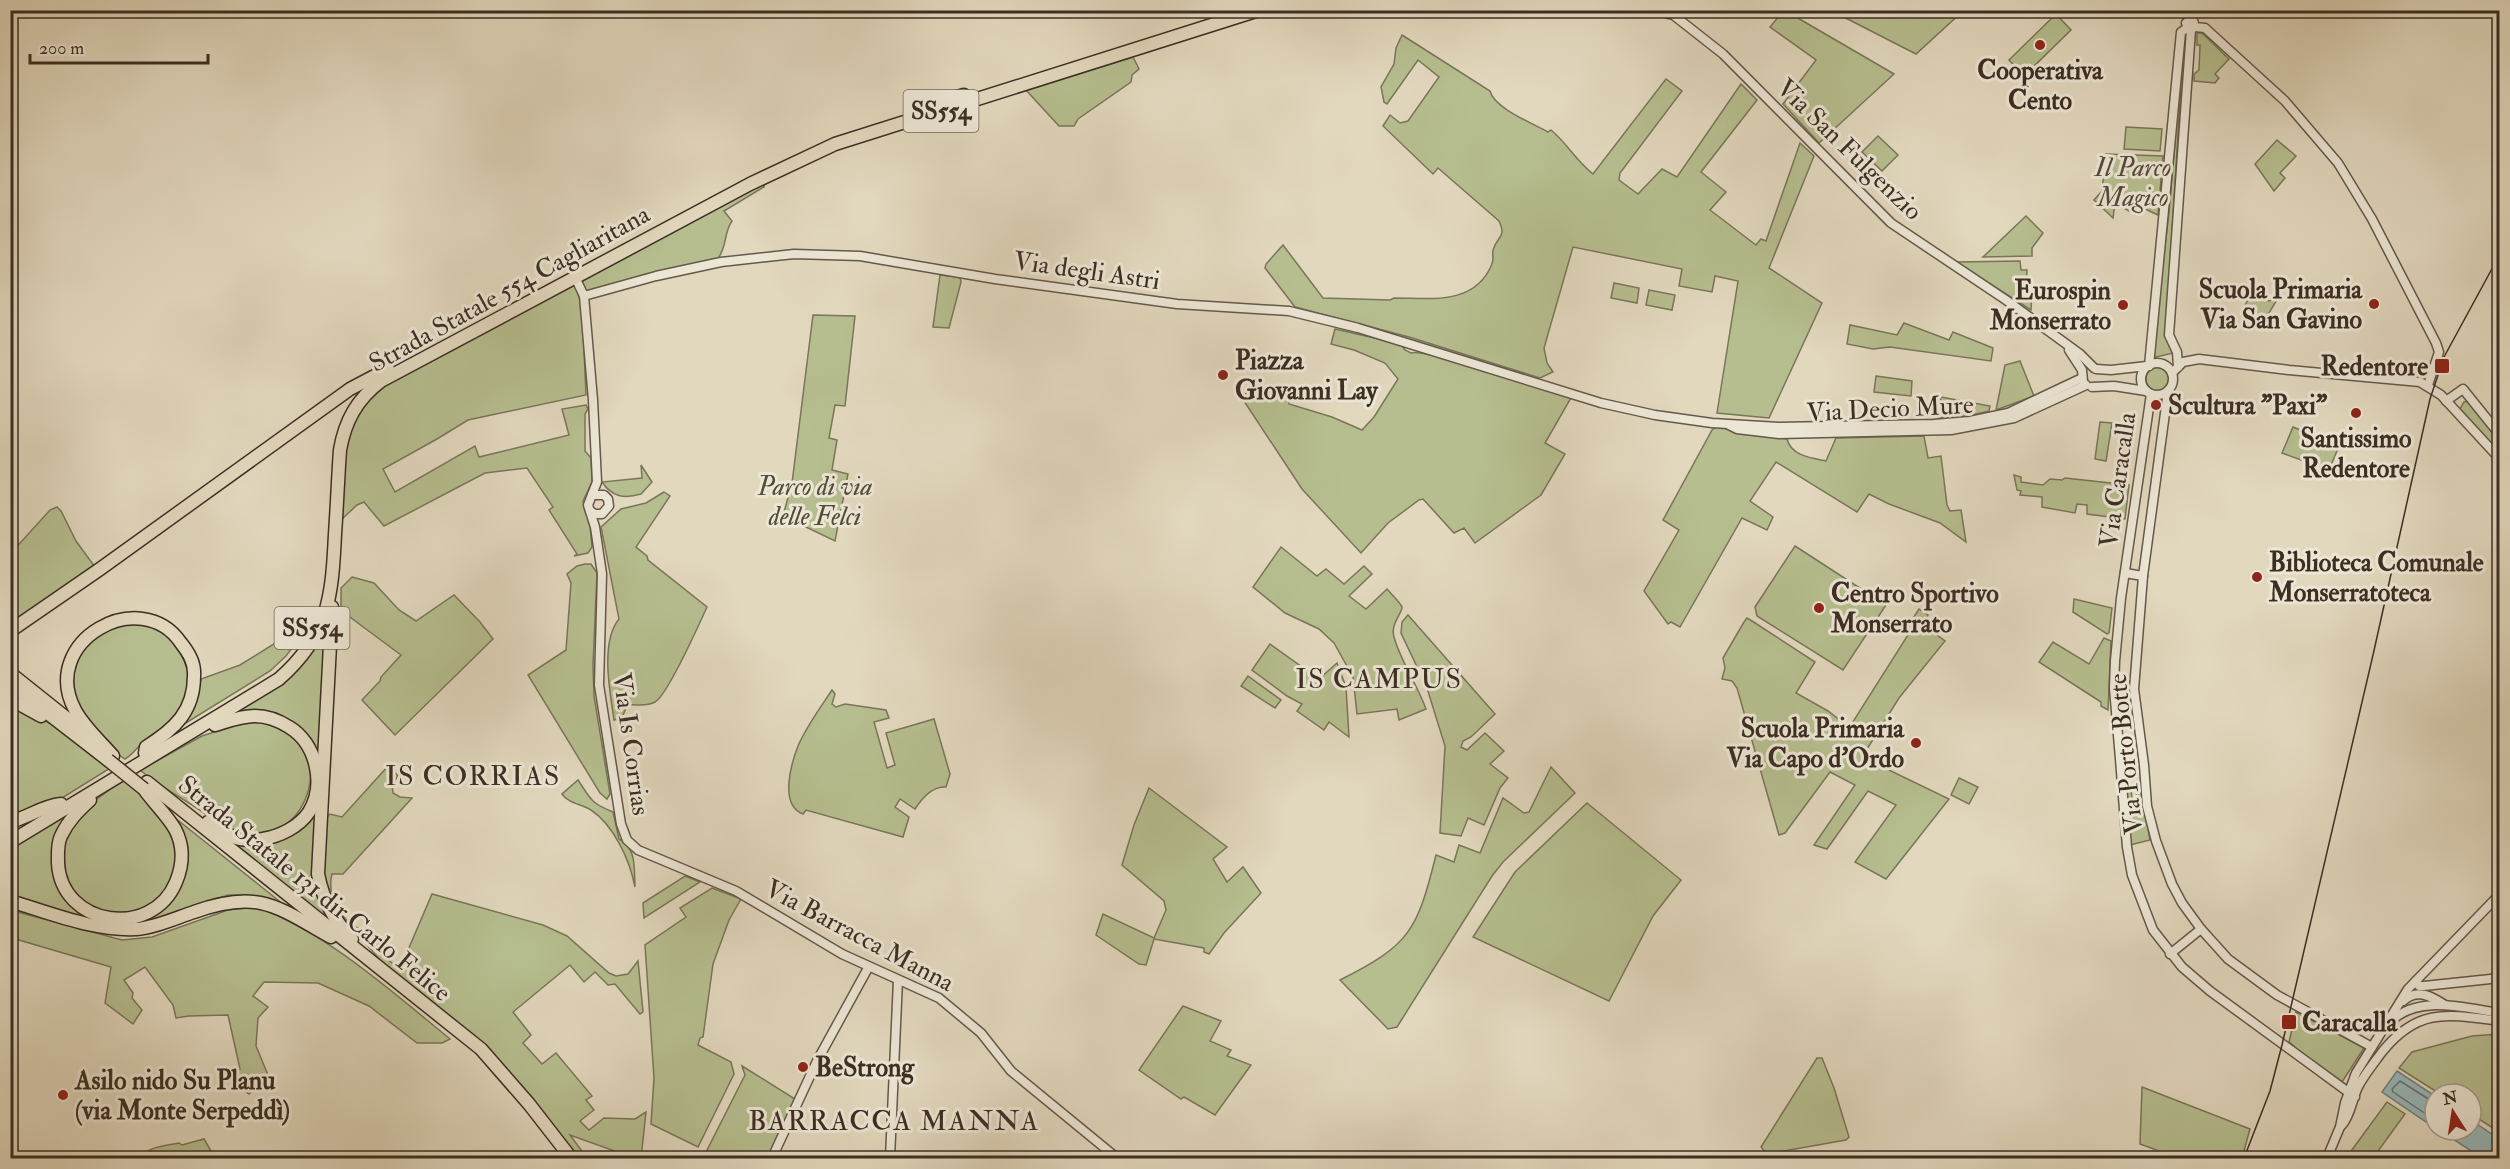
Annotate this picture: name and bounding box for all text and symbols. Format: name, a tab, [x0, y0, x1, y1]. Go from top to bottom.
scale bar	[30, 27, 208, 65]
text: 200 m	[39, 37, 84, 60]
marker: Cooperativa Cento	[2033, 38, 2047, 52]
place label: Cooperativa Cento	[1977, 55, 2104, 117]
street label: Via San Fulgenzio	[1770, 72, 1929, 227]
road number: SS554	[904, 90, 978, 132]
park label: Il Parco Magico	[2093, 152, 2171, 214]
street label: Strada Statale 554 Cagliaritana	[364, 198, 656, 379]
street label: Via degli Astri	[1012, 245, 1162, 297]
place label: Scuola Primaria Via San Gavino	[2199, 274, 2363, 336]
place label: Eurospin Monserrato	[1989, 275, 2112, 337]
marker: Scuola Primaria Via San Gavino	[2367, 297, 2381, 311]
marker: Eurospin Monserrato	[2116, 298, 2130, 312]
place label: Piazza Giovanni Lay	[1235, 345, 1379, 408]
place label: Redentore	[2320, 351, 2428, 383]
marker: Redentore	[2433, 357, 2451, 375]
marker: Piazza Giovanni Lay	[1216, 368, 1230, 382]
street label: Via Decio Mure	[1806, 389, 1975, 429]
place label: Scultura "Paxi"	[2168, 390, 2328, 422]
marker: Scultura "Paxi"	[2149, 398, 2163, 412]
marker: Santissimo Redentore	[2349, 406, 2363, 420]
street label: Via Caracalla	[2093, 410, 2143, 550]
place label: Santissimo Redentore	[2300, 423, 2412, 485]
park label: Parco di via delle Felci	[756, 471, 873, 533]
place label: Biblioteca Comunale Monserratoteca	[2268, 547, 2484, 609]
marker: Biblioteca Comunale Monserratoteca	[2250, 570, 2264, 584]
place label: Centro Sportivo Monserrato	[1830, 578, 1999, 640]
marker: Centro Sportivo Monserrato	[1812, 601, 1826, 615]
road number: SS554	[274, 607, 350, 649]
district label: IS CAMPUS	[1295, 662, 1463, 697]
street label: Via Is Corrias	[605, 671, 657, 818]
street label: Via Porto Botte	[2102, 672, 2150, 836]
place label: Scuola Primaria Via Capo d'Ordo	[1725, 713, 1905, 776]
marker: Scuola Primaria Via Capo d'Ordo	[1909, 736, 1923, 750]
district label: IS CORRIAS	[385, 759, 561, 794]
street label: Strada Statale 131 dir Carlo Felice	[171, 769, 457, 1009]
street label: Via Barracca Manna	[760, 873, 960, 999]
place label: Caracalla	[2302, 1007, 2399, 1039]
marker: Caracalla	[2280, 1013, 2298, 1031]
place label: BeStrong	[815, 1052, 915, 1085]
marker: BeStrong	[796, 1060, 810, 1074]
place label: Asilo nido Su Planu (via Monte Serpeddì)	[74, 1065, 290, 1128]
north arrow	[2423, 1082, 2483, 1142]
text: N	[2440, 1087, 2460, 1110]
marker: Asilo nido Su Planu (via Monte Serpeddì)	[56, 1088, 70, 1102]
district label: BARRACCA MANNA	[748, 1104, 1040, 1139]

